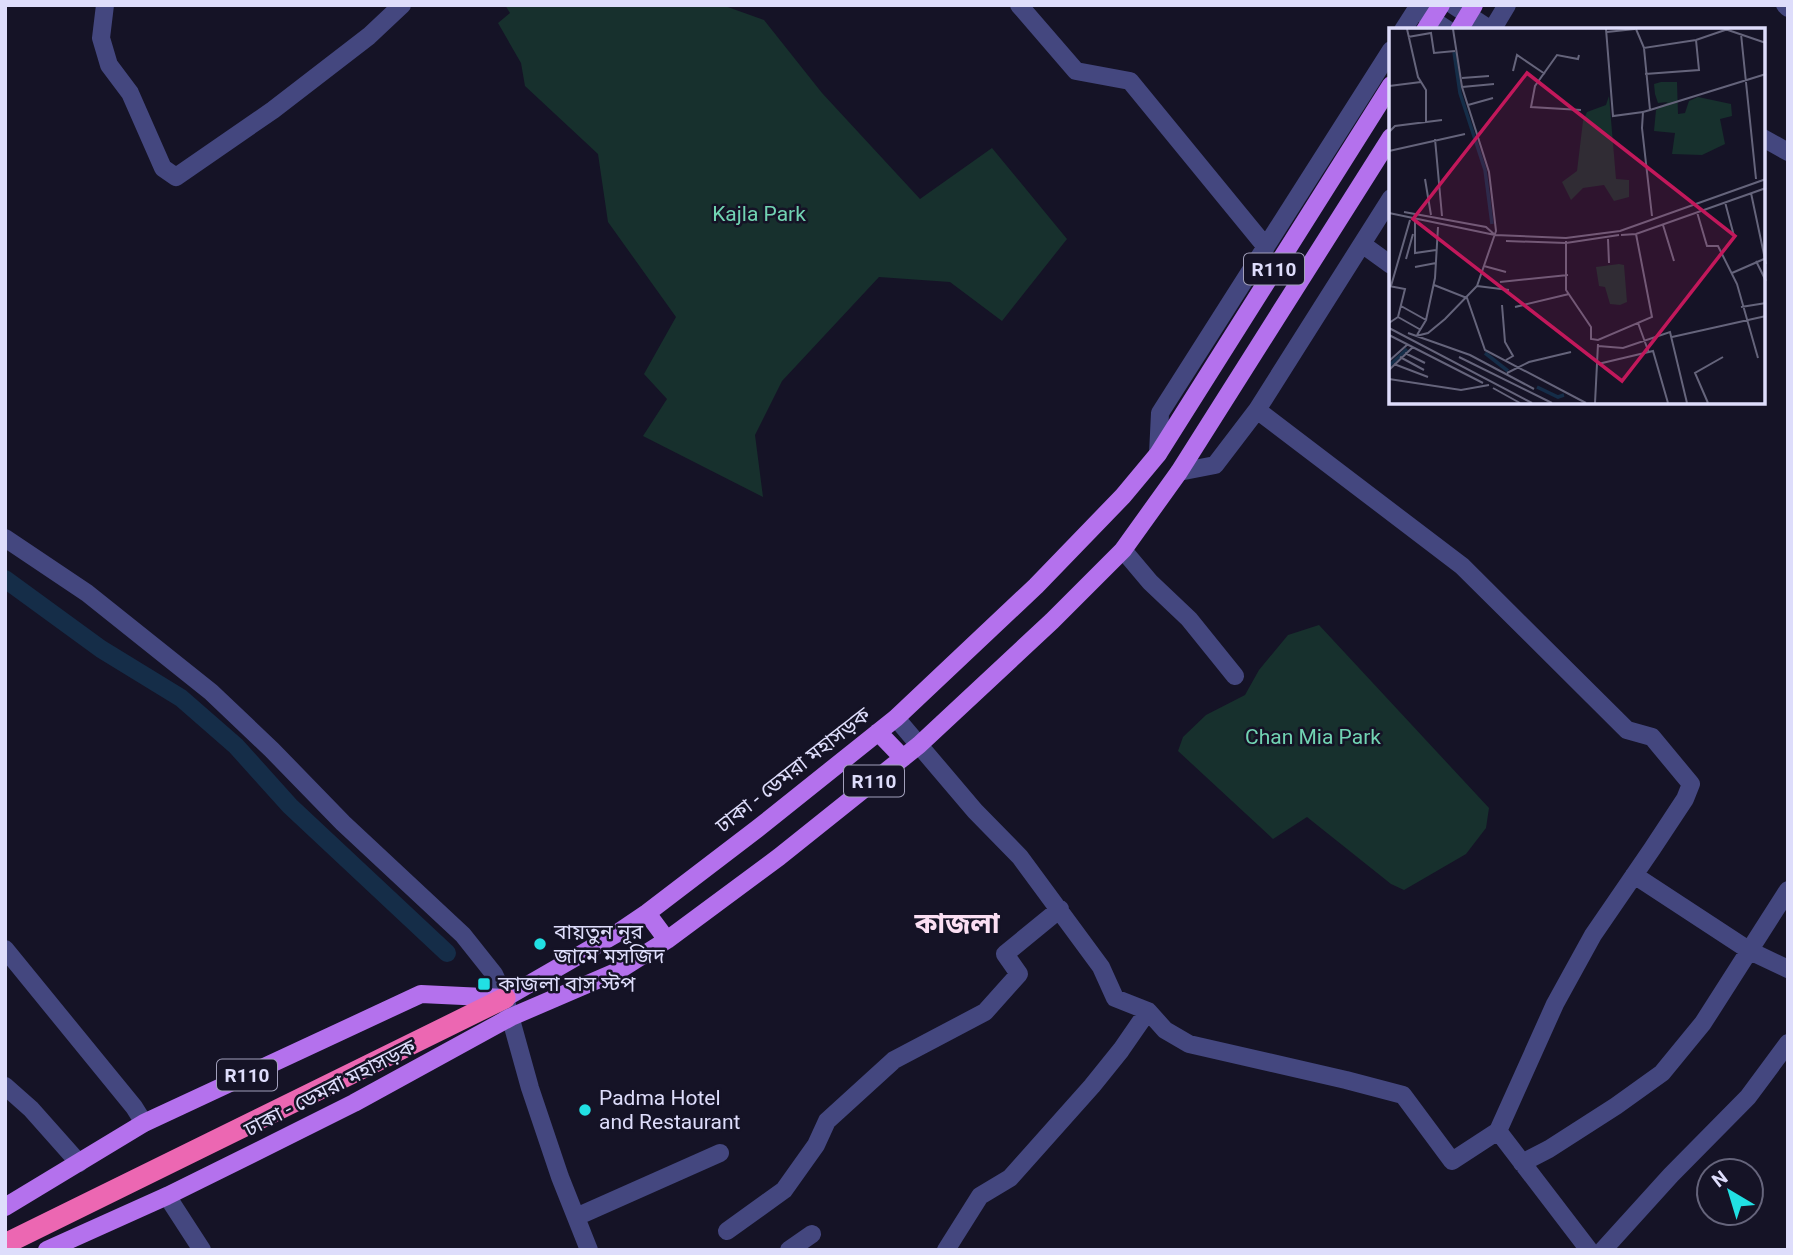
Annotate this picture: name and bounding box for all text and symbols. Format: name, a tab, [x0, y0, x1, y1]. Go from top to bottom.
inset map	[1389, 28, 1765, 404]
park label: Kajla Park	[712, 202, 806, 226]
road number: R110	[1244, 254, 1304, 284]
street label: ঢাকা - ডেমরা মহাসড়ক	[710, 702, 876, 838]
park label: Chan Mia Park	[1245, 725, 1381, 749]
road number: R110	[844, 766, 904, 796]
district label: কাজলা	[913, 907, 1001, 940]
place label: বায়তুন নূর জামে মসজিদ	[553, 920, 665, 968]
marker: বায়তুন নূর জামে মসজিদ	[532, 936, 548, 952]
place label: কাজলা বাস স্টপ	[497, 972, 636, 996]
marker: কাজলা বাস স্টপ	[476, 976, 492, 992]
street label: ঢাকা - ডেমরা মহাসড়ক	[239, 1034, 421, 1142]
road number: R110	[217, 1060, 277, 1091]
place label: Padma Hotel and Restaurant	[599, 1086, 741, 1134]
marker: Padma Hotel and Restaurant	[577, 1102, 593, 1118]
north arrow	[1695, 1157, 1765, 1227]
text: N	[1707, 1166, 1732, 1192]

